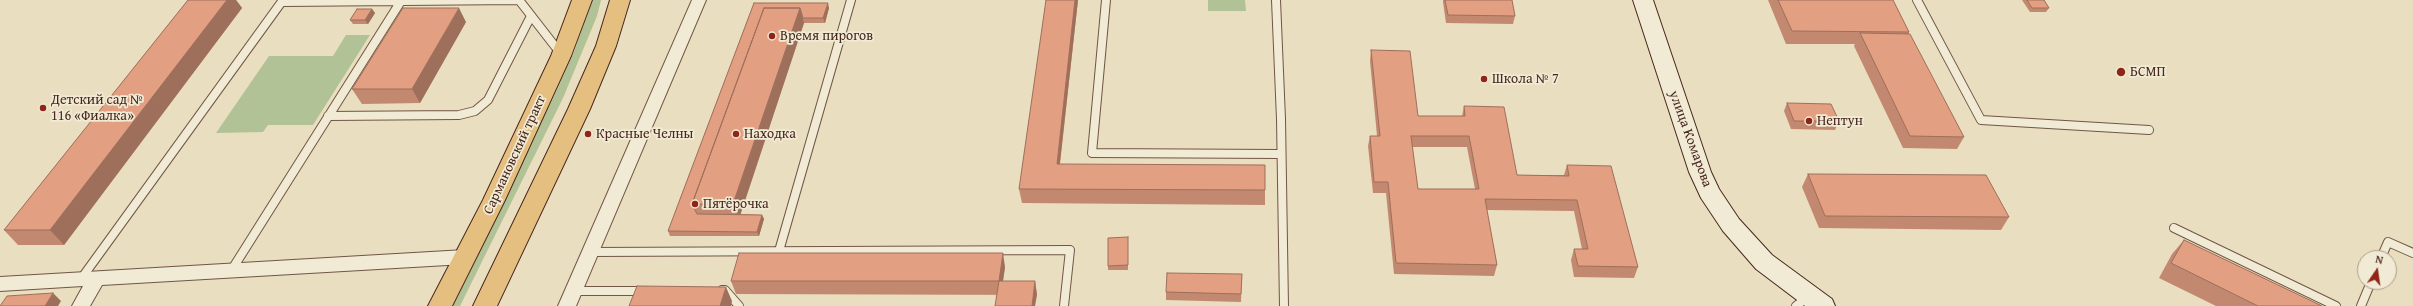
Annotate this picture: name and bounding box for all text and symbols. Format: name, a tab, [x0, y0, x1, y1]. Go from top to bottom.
place label: Время пирогов	[780, 28, 873, 44]
marker: Время пирогов	[767, 31, 777, 41]
place label: БСМП	[2130, 64, 2166, 80]
marker: БСМП	[2115, 66, 2127, 78]
place label: Школа № 7	[1492, 71, 1559, 87]
marker: Школа № 7	[1479, 74, 1489, 84]
street label: улица Комарова	[1665, 88, 1715, 190]
place label: Детский сад № 116 «Фиалка»	[51, 92, 143, 124]
street label: Сармановский тракт	[480, 93, 550, 217]
marker: Детский сад № 116 «Фиалка»	[38, 103, 48, 113]
place label: Нептун	[1817, 113, 1863, 129]
marker: Нептун	[1804, 116, 1814, 126]
place label: Красные Челны	[596, 126, 693, 142]
place label: Находка	[744, 126, 796, 142]
marker: Красные Челны	[583, 129, 593, 139]
marker: Находка	[731, 129, 741, 139]
place label: Пятёрочка	[703, 196, 769, 212]
marker: Пятёрочка	[690, 199, 700, 209]
north arrow	[2357, 250, 2397, 290]
text: N	[2374, 251, 2385, 268]

